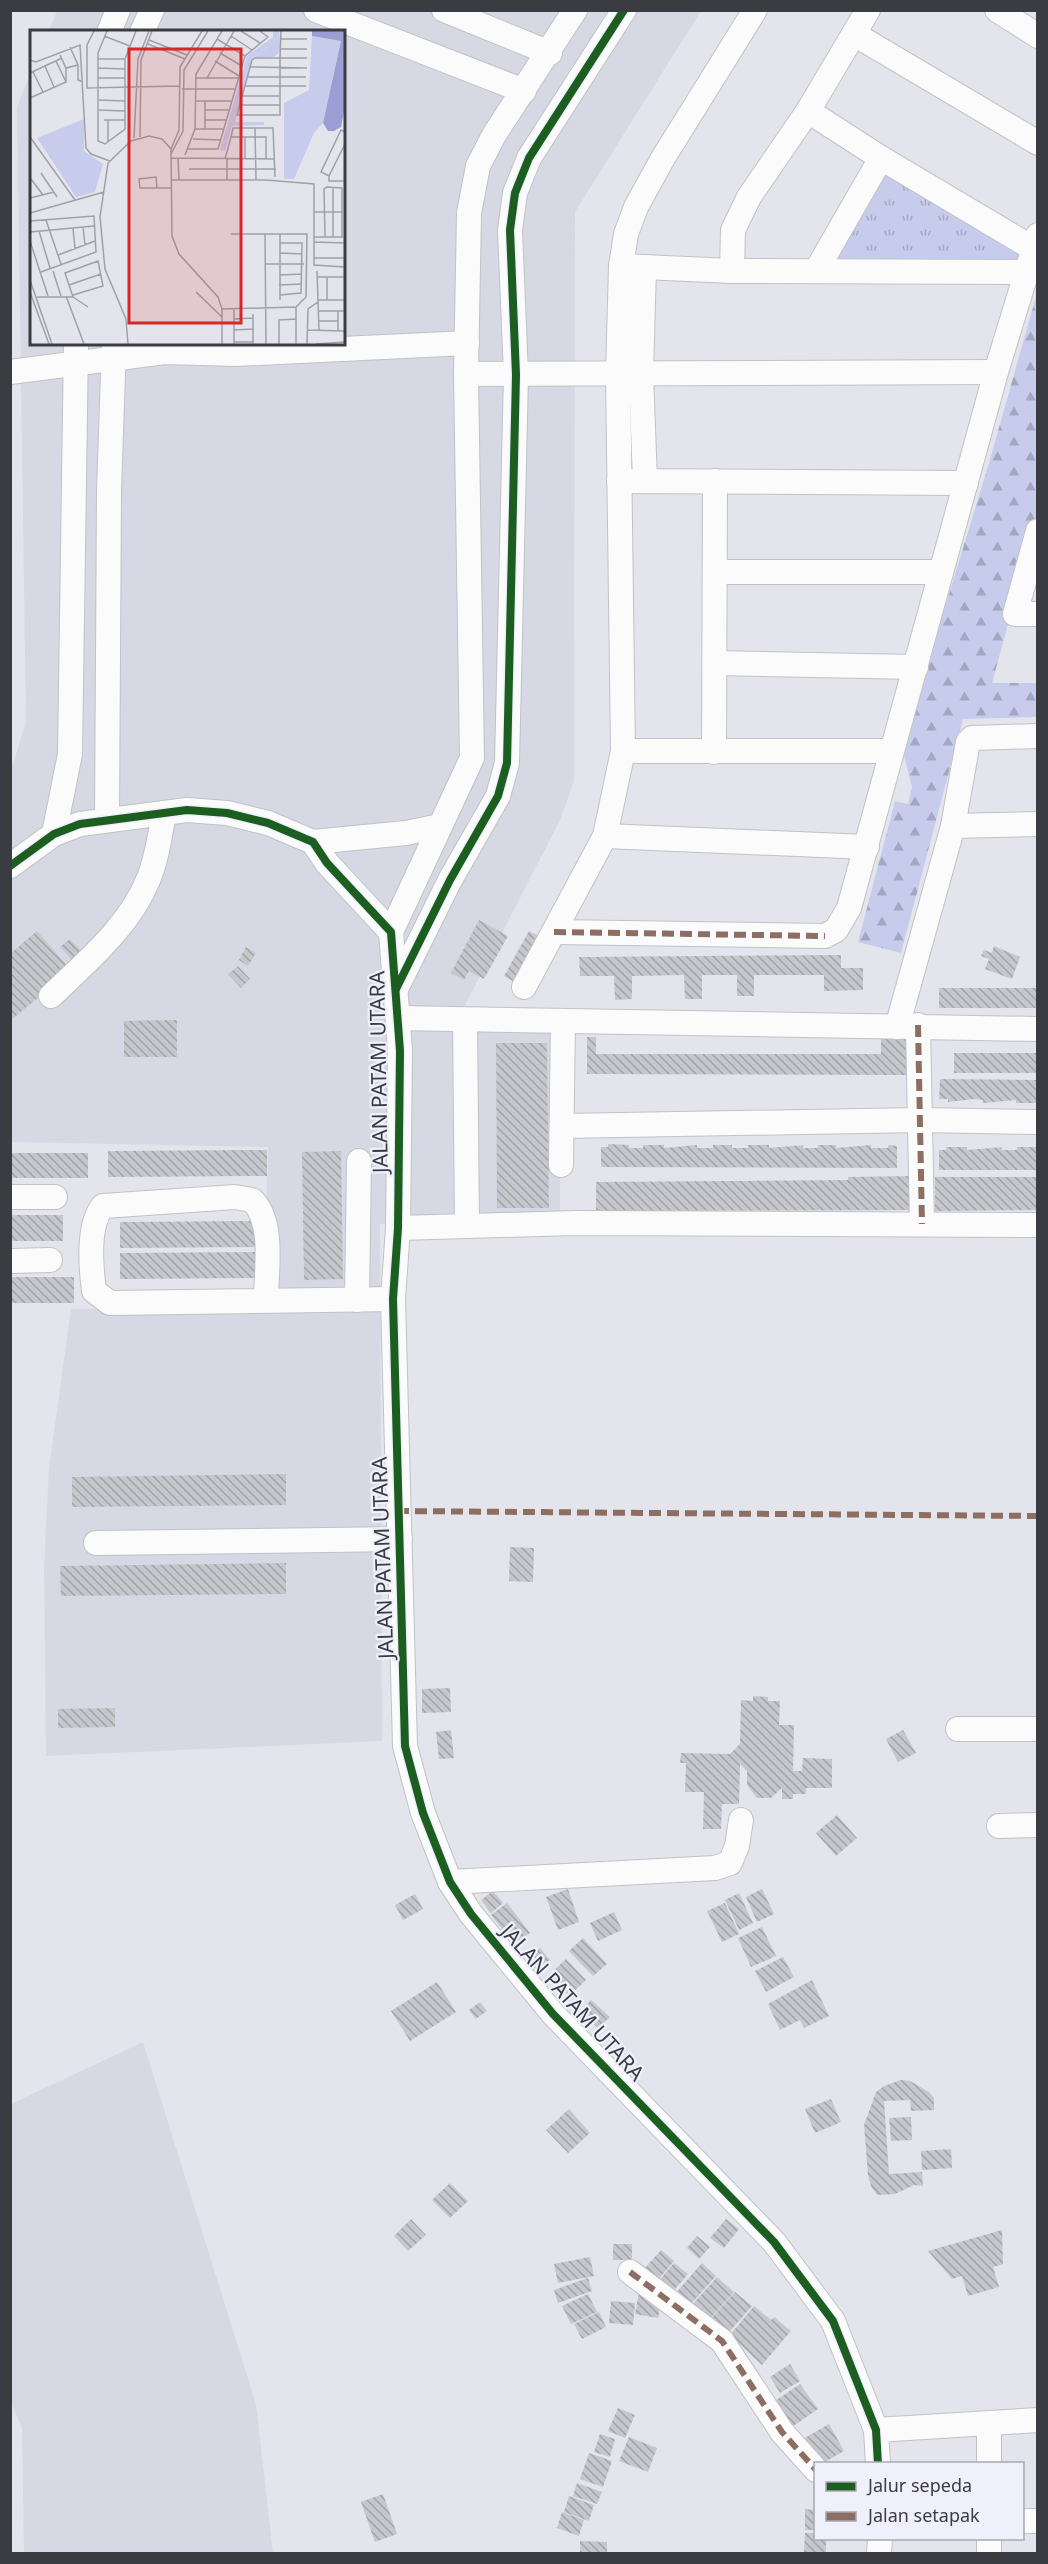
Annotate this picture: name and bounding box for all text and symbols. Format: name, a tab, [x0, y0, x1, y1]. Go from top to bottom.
inset map	[30, 30, 345, 345]
street label: JALAN PATAM UTARA	[362, 970, 394, 1175]
street label: JALAN PATAM UTARA	[364, 1456, 400, 1662]
street label: JALAN PATAM UTARA	[494, 1916, 651, 2087]
legend	[814, 2462, 1024, 2540]
text: Jalur sepeda	[866, 2473, 972, 2497]
text: Jalan setapak	[866, 2503, 980, 2527]

